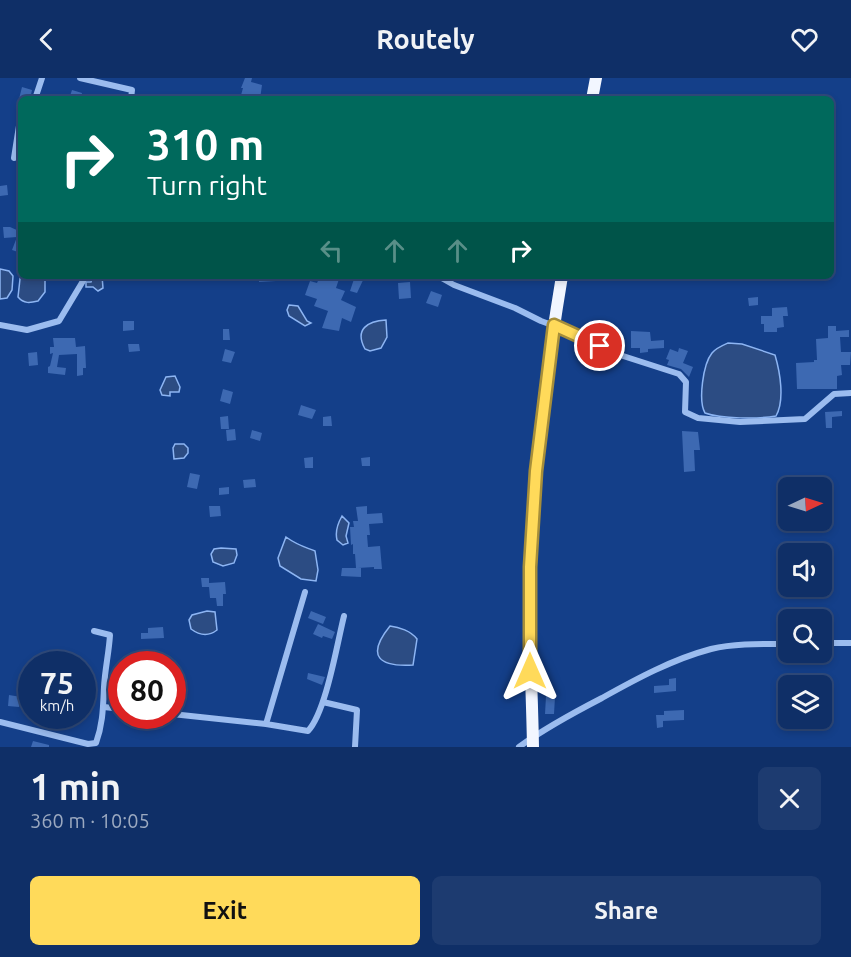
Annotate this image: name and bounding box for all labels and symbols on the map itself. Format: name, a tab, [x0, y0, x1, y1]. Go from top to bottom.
pin	[574, 320, 625, 371]
north arrow	[778, 477, 832, 531]
position arrow	[498, 639, 562, 703]
speed limit sign: 80	[108, 651, 186, 729]

